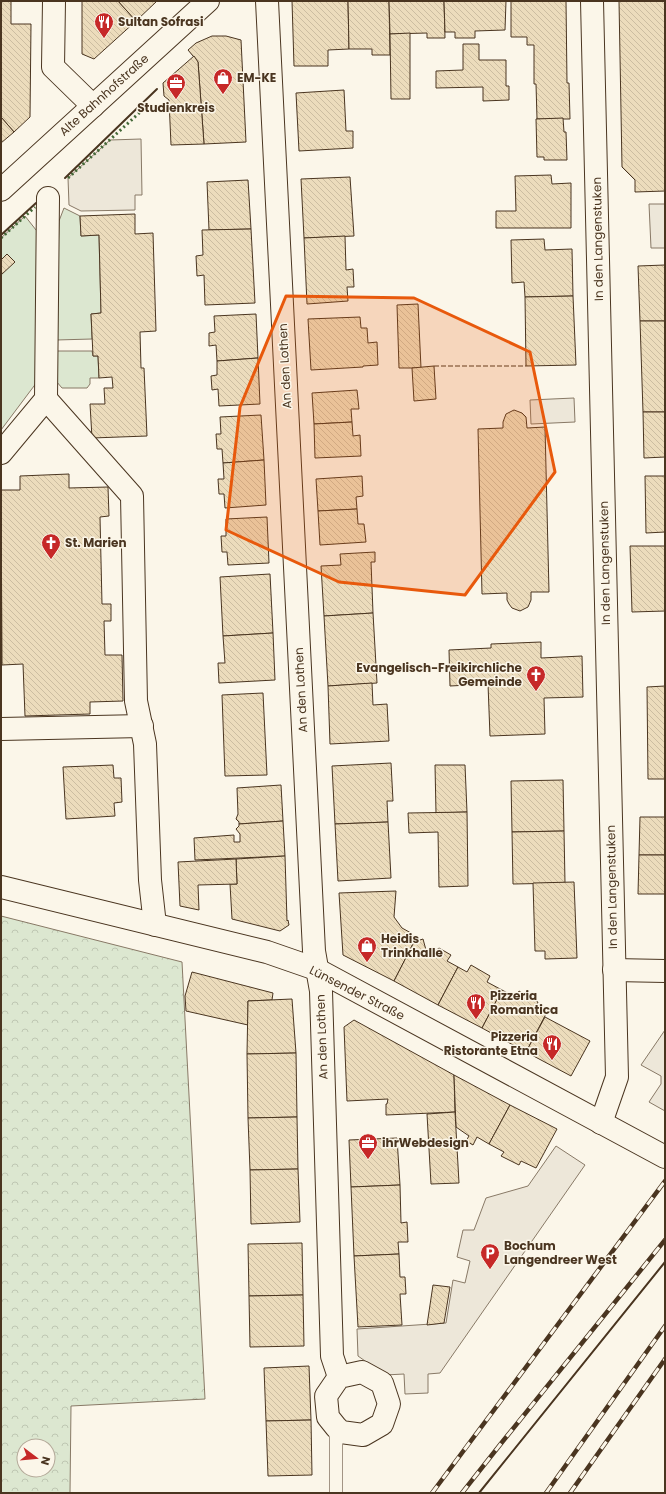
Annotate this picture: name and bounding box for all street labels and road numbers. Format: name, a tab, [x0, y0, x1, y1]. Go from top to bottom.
street label: Alte Bahnhofstraße	[55, 50, 152, 139]
street label: In den Langenstuken	[588, 177, 607, 301]
street label: An den Lothen	[274, 323, 295, 409]
street label: In den Langenstuken	[595, 501, 614, 625]
street label: An den Lothen	[290, 647, 311, 733]
street label: In den Langenstuken	[602, 825, 621, 949]
street label: Lünsender Straße	[307, 961, 408, 1024]
street label: An den Lothen	[312, 994, 331, 1080]

